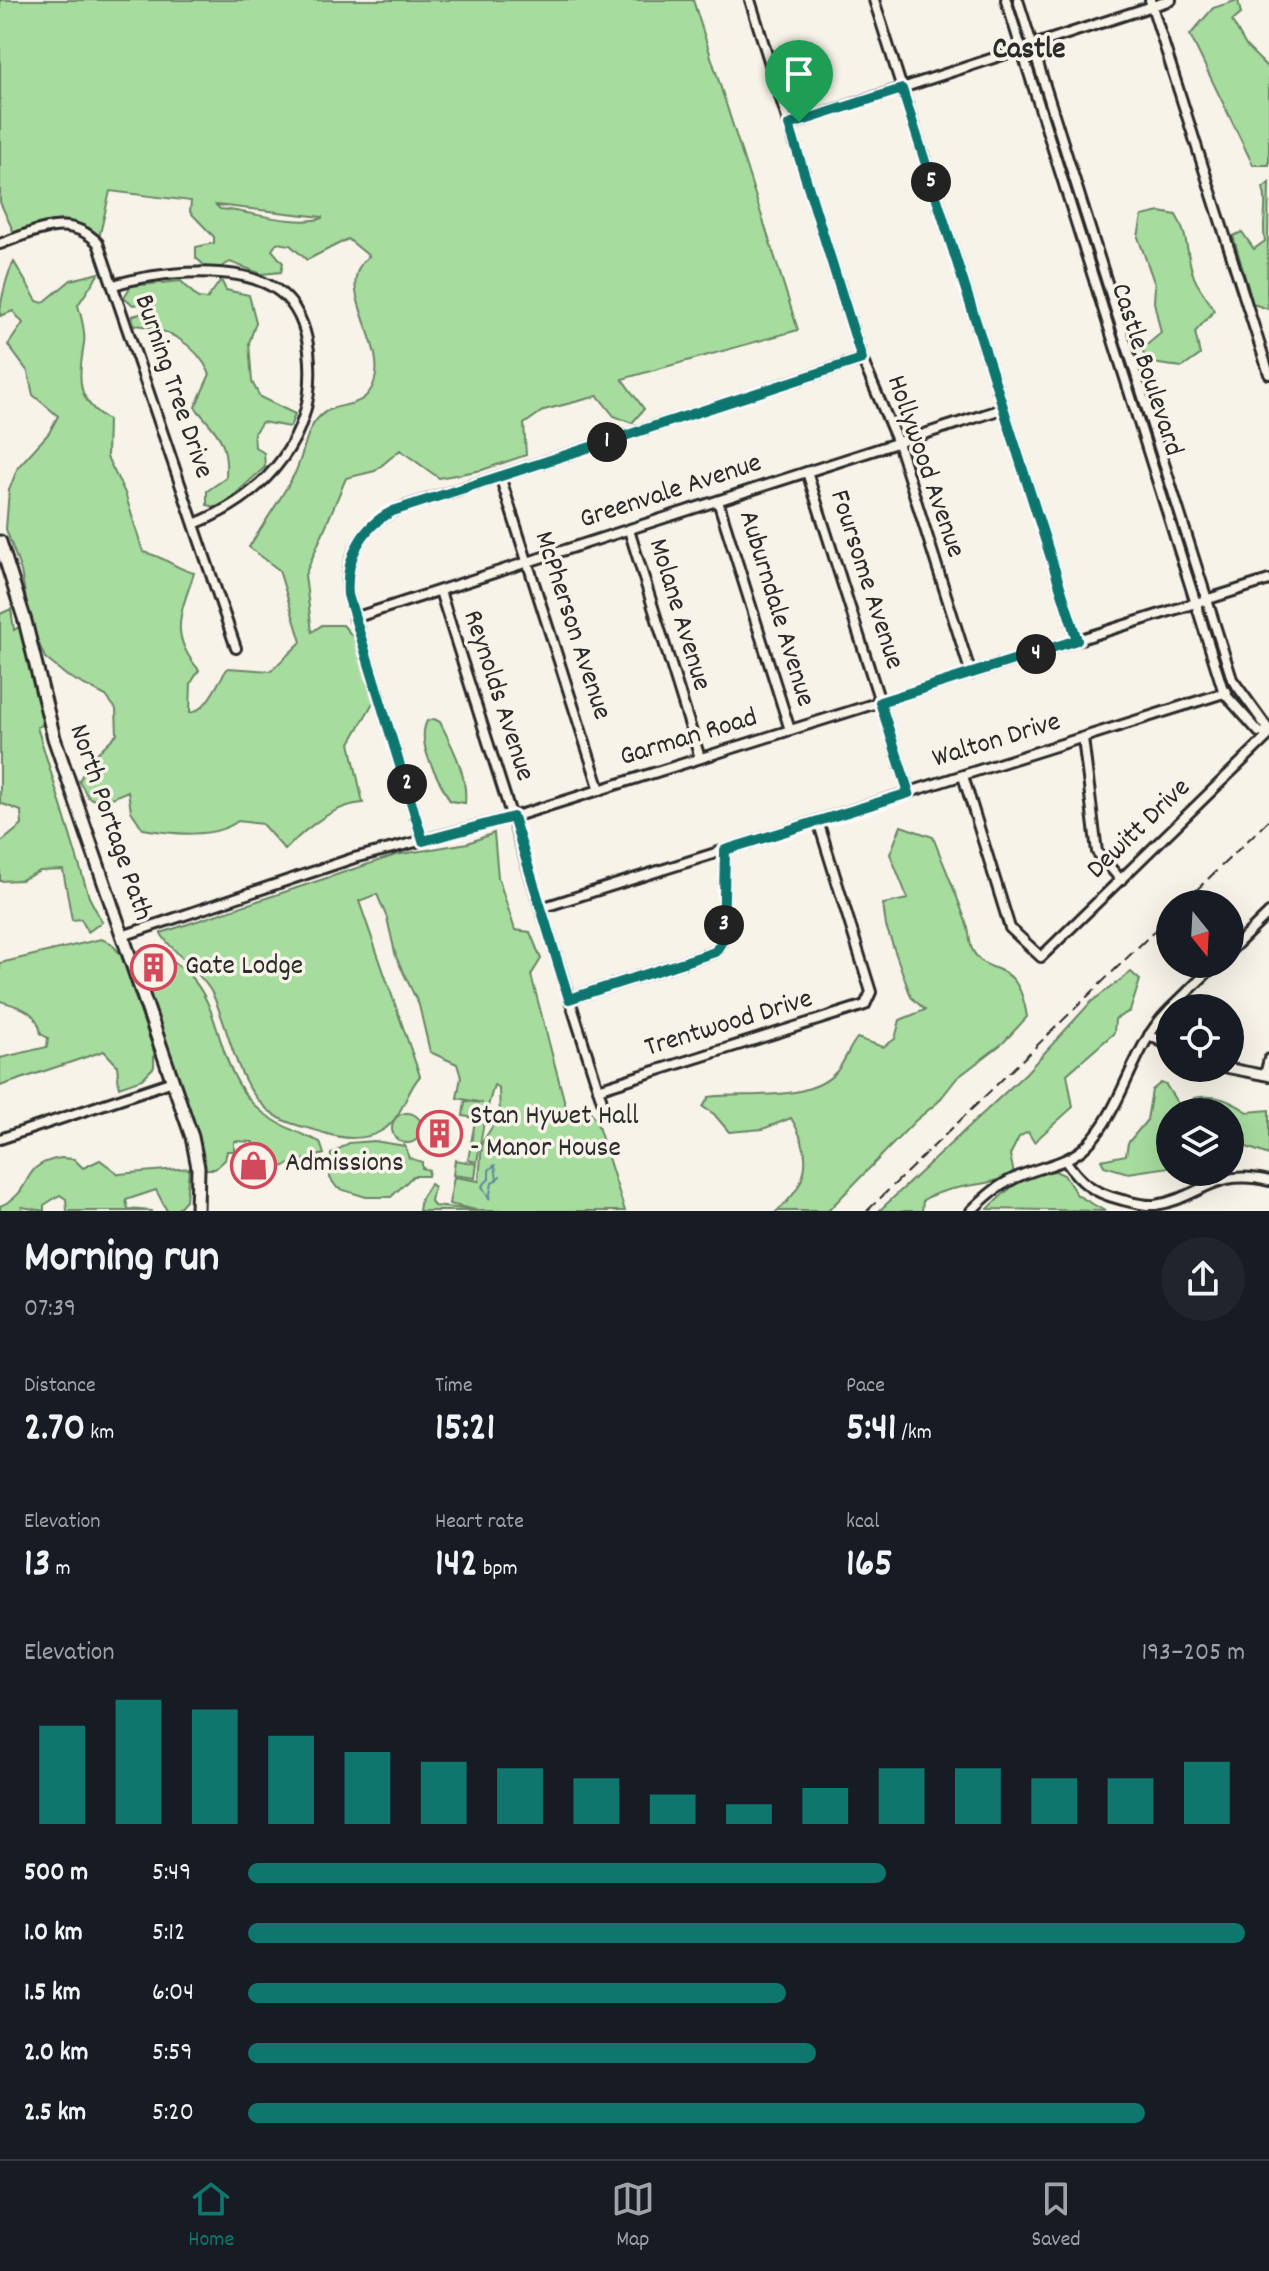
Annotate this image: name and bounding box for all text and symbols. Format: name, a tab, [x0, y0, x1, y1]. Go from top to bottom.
district label: Castle	[993, 30, 1065, 73]
pin	[765, 40, 833, 122]
icon: arrive	[777, 52, 821, 96]
pin: 5	[911, 162, 951, 202]
text: 5	[926, 166, 936, 197]
street label: Castle Boulevard	[1098, 278, 1192, 462]
street label: Burning Tree Drive	[122, 290, 222, 484]
street label: Hollywood Avenue	[874, 370, 974, 564]
pin: 1	[587, 422, 627, 462]
text: 1	[605, 426, 609, 457]
street label: Greenvale Avenue	[575, 445, 767, 541]
street label: Foursome Avenue	[817, 485, 913, 675]
street label: Auburndale Avenue	[726, 506, 824, 712]
street label: McPherson Avenue	[522, 527, 620, 725]
street label: Molane Avenue	[636, 534, 720, 696]
street label: Reynolds Avenue	[451, 606, 543, 786]
pin: 4	[1016, 634, 1056, 674]
text: 4	[1031, 638, 1041, 669]
street label: Garman Road	[615, 699, 763, 779]
street label: Walton Drive	[928, 704, 1066, 780]
street label: North Portage Path	[57, 719, 161, 927]
pin: 2	[387, 764, 427, 804]
text: 2	[402, 768, 412, 799]
street label: Dewitt Drive	[1079, 770, 1201, 890]
north arrow	[1156, 890, 1244, 978]
map controls	[1156, 890, 1244, 1186]
pin: 3	[704, 905, 744, 945]
text: 3	[719, 909, 729, 940]
building icon: Gate Lodge	[130, 944, 178, 992]
place label: Gate Lodge	[185, 948, 303, 988]
street label: Trentwood Drive	[640, 980, 818, 1070]
button: locate	[1156, 994, 1244, 1082]
place label: Stan Hywet Hall - Manor House	[470, 1098, 639, 1170]
button: layers	[1156, 1098, 1244, 1186]
building icon: Stan Hywet Hall - Manor House	[415, 1110, 463, 1158]
shop icon: Admissions	[230, 1141, 278, 1189]
place label: Admissions	[285, 1145, 404, 1185]
text: Morning run	[24, 1229, 219, 1292]
button: share	[1161, 1237, 1245, 1321]
text: 07:39	[24, 1291, 76, 1328]
text: Distance	[24, 1371, 96, 1402]
text: Time	[435, 1371, 473, 1402]
text: Pace	[846, 1371, 885, 1402]
text: 2.70	[24, 1402, 85, 1459]
text: 15:21	[435, 1402, 495, 1459]
text: 5:41	[846, 1402, 897, 1459]
text: km	[85, 1418, 114, 1449]
text: /km	[897, 1418, 932, 1449]
text: Elevation	[24, 1507, 101, 1538]
text: Heart rate	[435, 1507, 524, 1538]
text: kcal	[846, 1507, 879, 1538]
text: 13	[24, 1538, 51, 1595]
text: 142	[435, 1538, 478, 1595]
text: 165	[846, 1538, 893, 1595]
text: m	[51, 1554, 71, 1585]
text: bpm	[478, 1554, 518, 1585]
text: Elevation	[24, 1635, 114, 1672]
text: 193–205 m	[1142, 1635, 1245, 1672]
text: 500 m	[24, 1855, 88, 1892]
text: 5:49	[152, 1855, 191, 1892]
text: 1.0 km	[24, 1915, 83, 1952]
text: 5:12	[152, 1915, 185, 1952]
text: 1.5 km	[24, 1975, 81, 2012]
text: 6:04	[152, 1975, 194, 2012]
text: 2.0 km	[24, 2035, 88, 2072]
text: 5:59	[152, 2035, 192, 2072]
text: 2.5 km	[24, 2095, 86, 2132]
text: 5:20	[152, 2095, 194, 2132]
tab: Home	[188, 2177, 234, 2256]
tab: Map	[611, 2177, 655, 2256]
tab: Saved	[1031, 2177, 1081, 2256]

